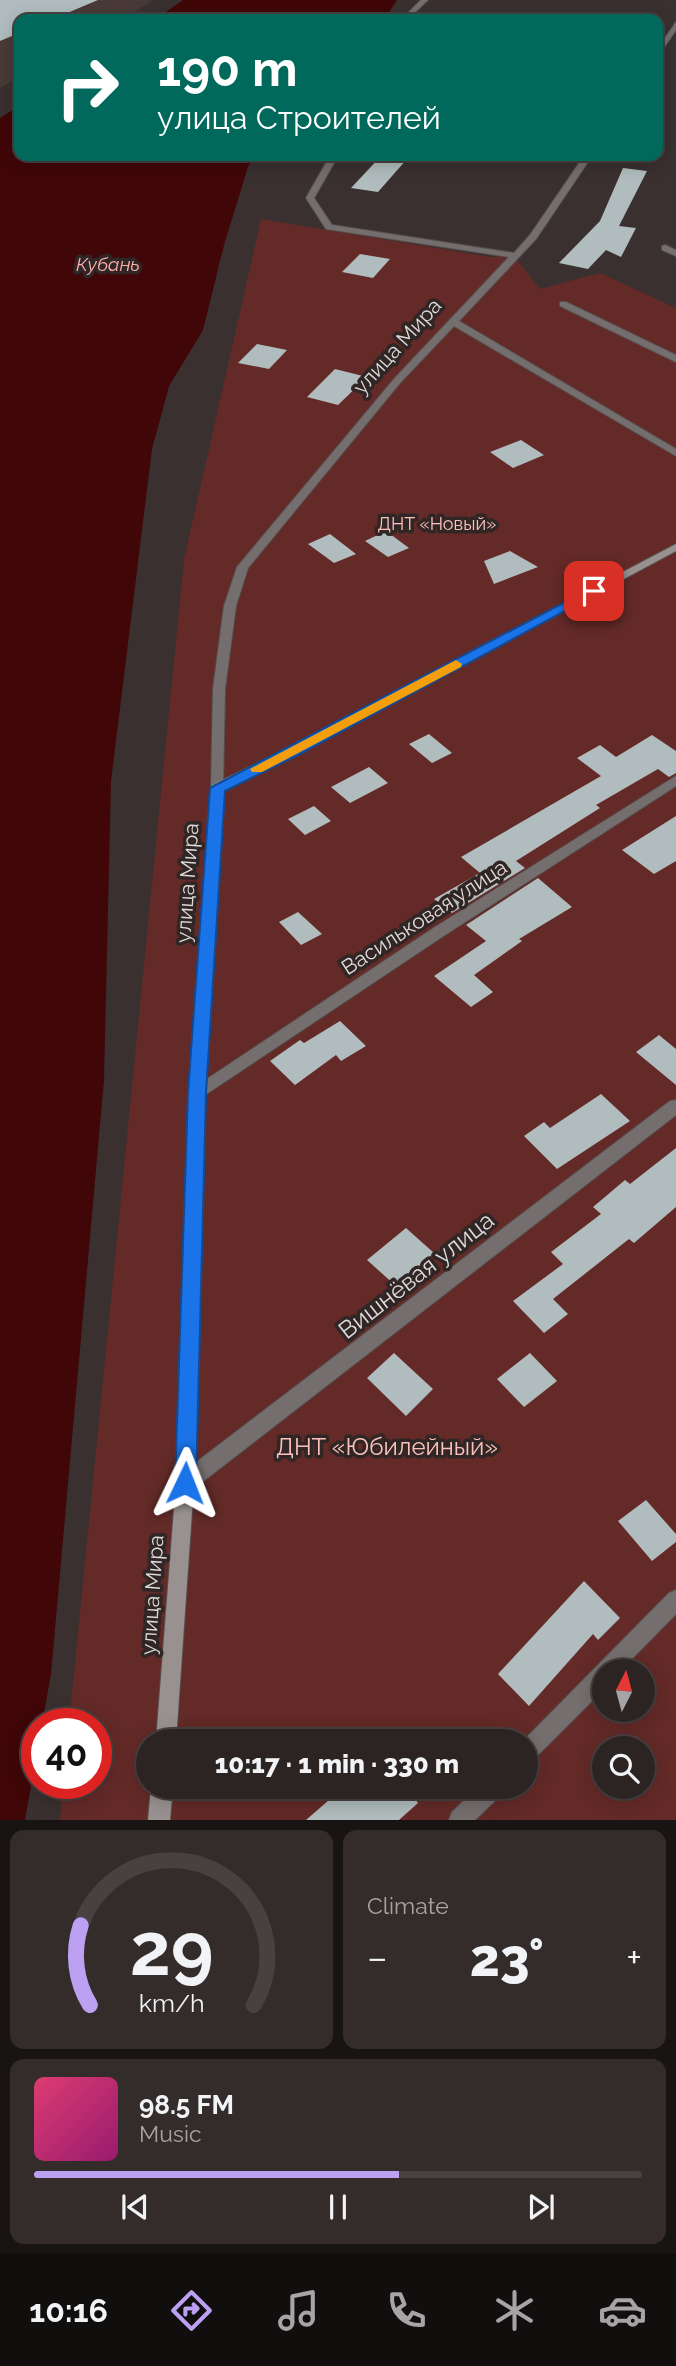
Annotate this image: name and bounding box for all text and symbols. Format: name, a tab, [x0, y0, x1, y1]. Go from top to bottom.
text: 190 m	[157, 40, 298, 97]
icon: right	[42, 42, 133, 133]
text: улица Строителей	[157, 99, 441, 136]
water label: Кубань	[76, 253, 140, 275]
street label: улица Мира	[348, 293, 446, 399]
park label: ДНТ «Новый»	[378, 513, 496, 534]
pin	[564, 561, 624, 621]
icon: arrive	[575, 572, 613, 610]
street label: улица Мира	[170, 822, 204, 944]
street label: Васильковая улица	[337, 854, 511, 980]
street label: Вишнёвая улица	[333, 1205, 499, 1345]
park label: ДНТ «Юбилейный»	[276, 1432, 498, 1461]
position arrow	[148, 1446, 222, 1520]
street label: улица Мира	[135, 1534, 169, 1656]
north arrow	[592, 1659, 654, 1722]
map controls	[592, 1659, 655, 1799]
speed limit sign: 40	[21, 1708, 112, 1799]
button: search	[592, 1736, 655, 1799]
text: 10:17 · 1 min · 330 m	[215, 1749, 459, 1779]
text: Climate	[367, 1892, 449, 1919]
text: 29	[130, 1908, 213, 1993]
text: 23°	[470, 1927, 544, 1988]
text: −	[367, 1935, 387, 1980]
text: +	[626, 1935, 642, 1980]
text: km/h	[139, 1988, 204, 2018]
text: 98.5 FM	[139, 2090, 234, 2120]
text: Music	[139, 2120, 202, 2147]
icon: previous	[116, 2188, 154, 2226]
icon: pause	[319, 2188, 357, 2226]
icon: next	[522, 2188, 560, 2226]
icon: directions	[167, 2286, 216, 2335]
icon: music	[274, 2286, 323, 2335]
icon: phone	[382, 2286, 431, 2335]
icon: climate	[490, 2286, 539, 2335]
icon: car	[598, 2286, 647, 2335]
text: 10:16	[29, 2292, 108, 2329]

